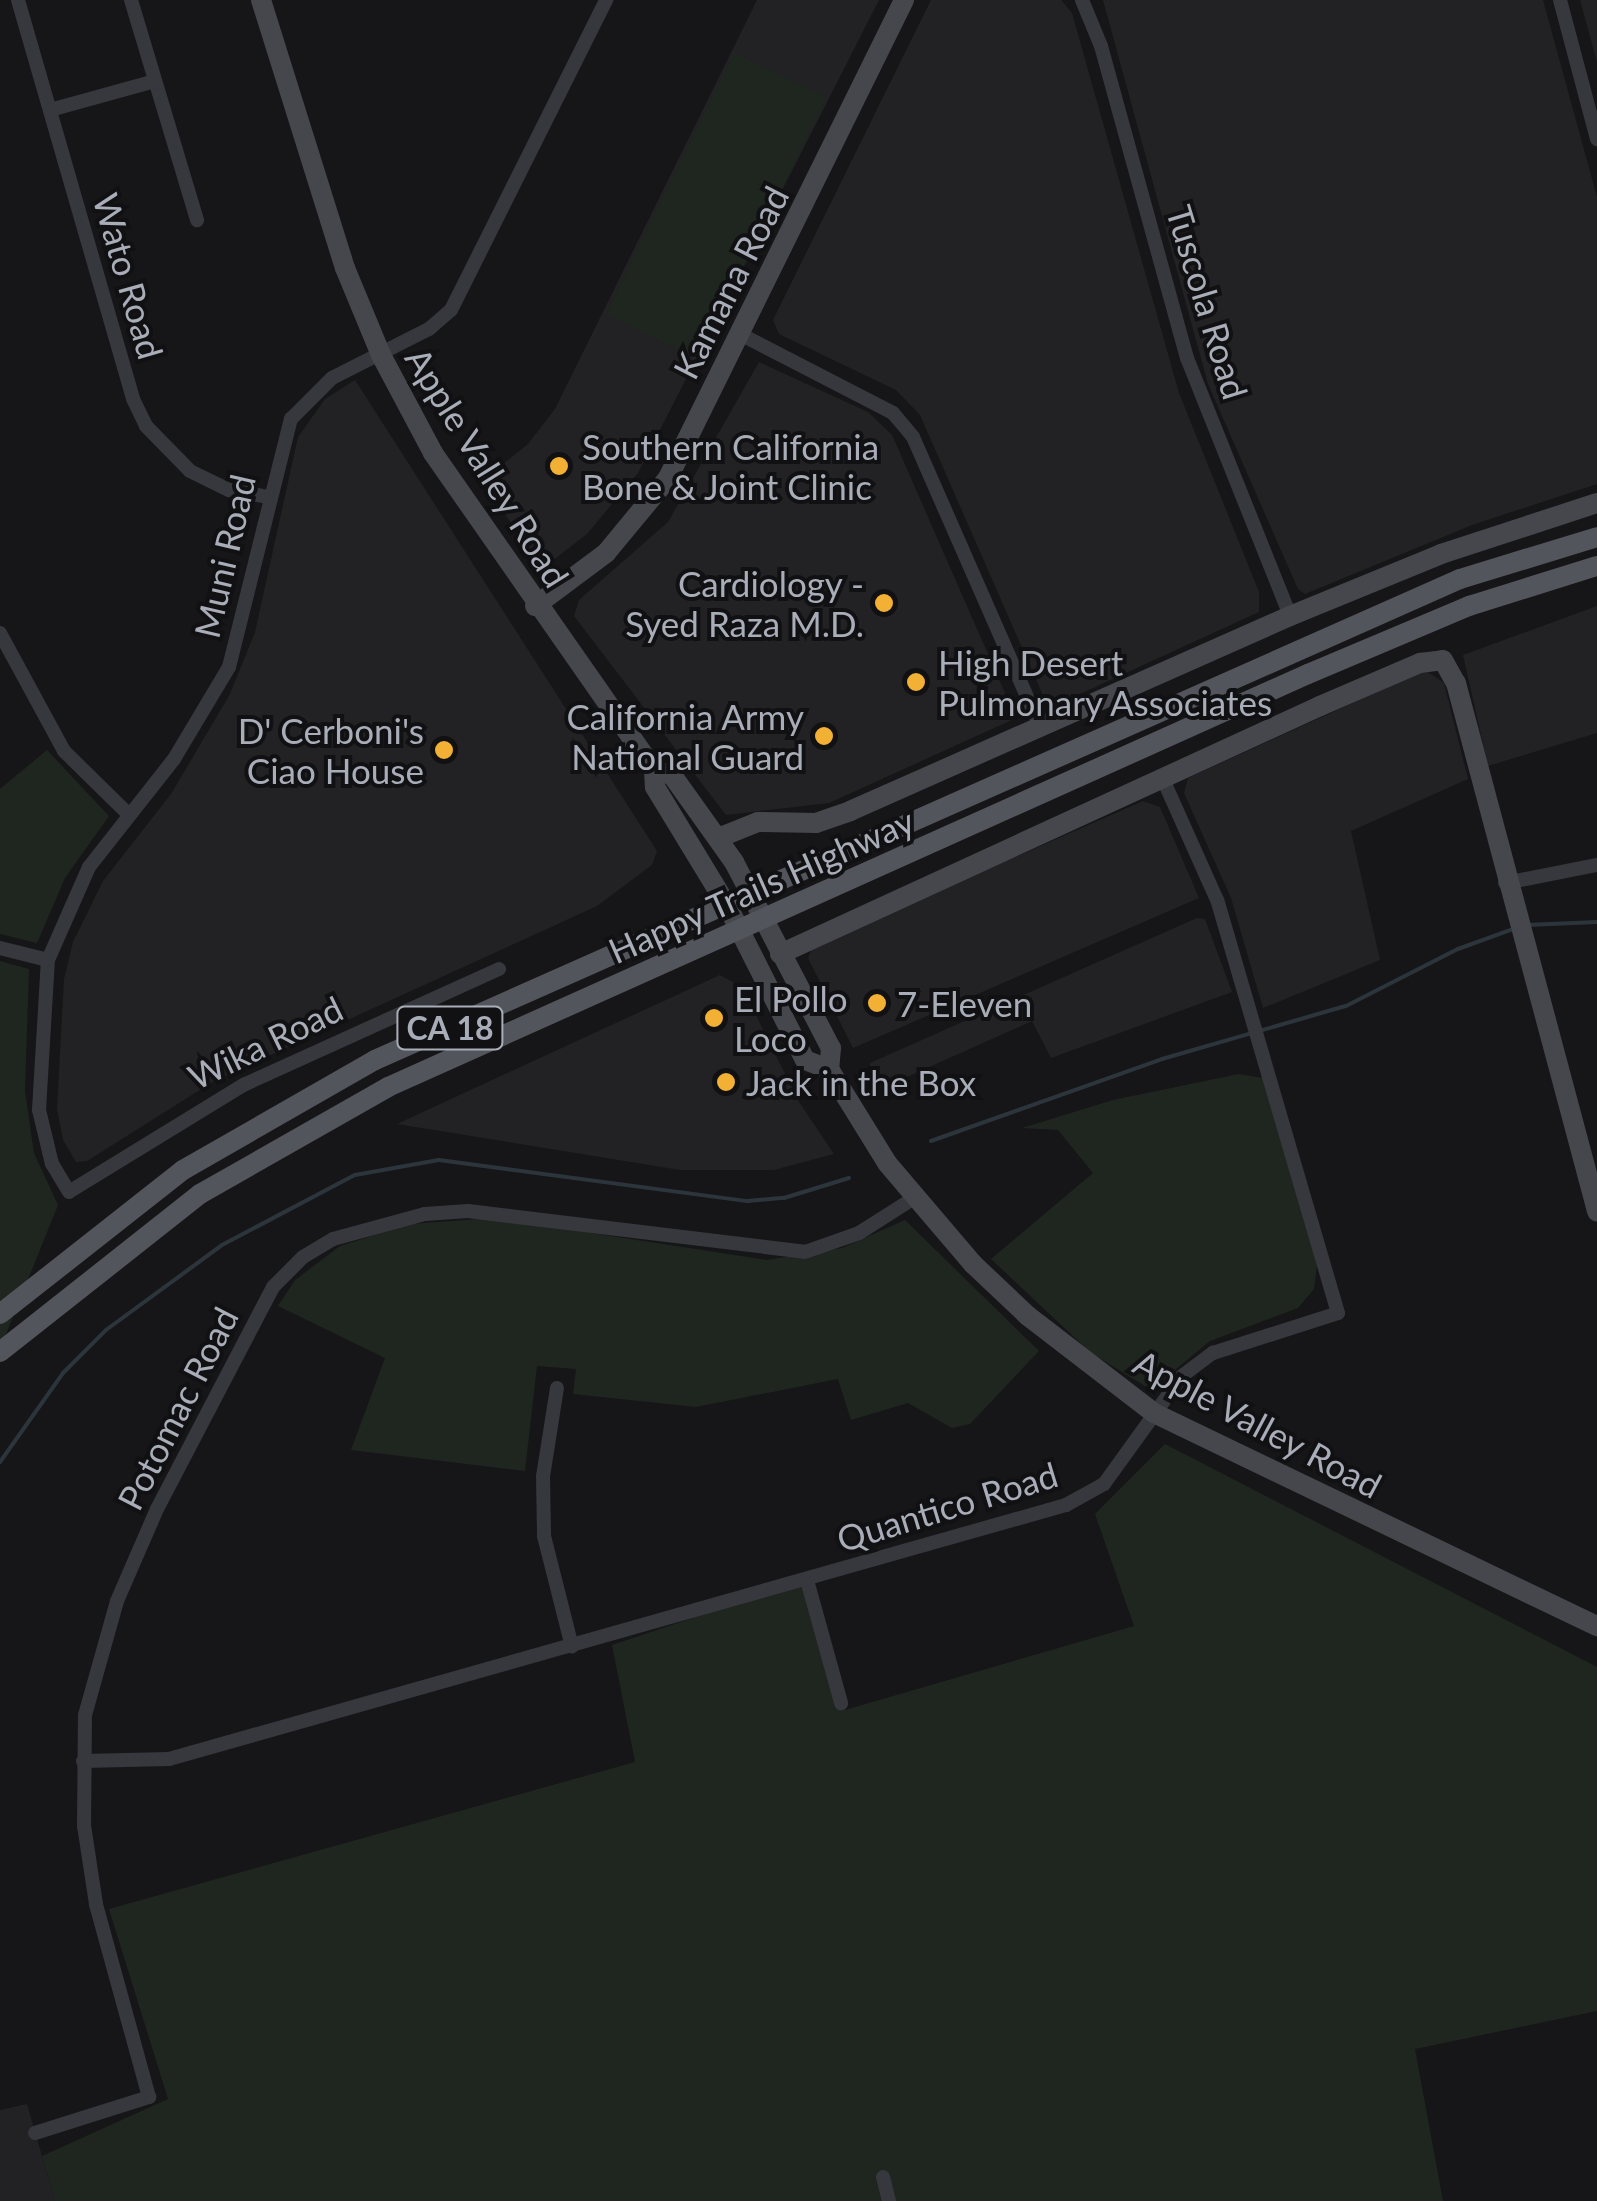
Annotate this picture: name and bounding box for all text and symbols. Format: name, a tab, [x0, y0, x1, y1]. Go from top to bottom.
street label: Kamana Road	[664, 179, 796, 385]
street label: Wato Road	[85, 188, 173, 364]
street label: Tuscola Road	[1159, 200, 1257, 404]
street label: Apple Valley Road	[397, 339, 579, 595]
place label: Southern California Bone & Joint Clinic	[582, 425, 879, 507]
marker: Southern California Bone & Joint Clinic	[546, 453, 572, 479]
street label: Muni Road	[185, 470, 263, 642]
place label: Cardiology - Syed Raza M.D.	[625, 562, 864, 644]
marker: Cardiology - Syed Raza M.D.	[873, 592, 895, 614]
place label: High Desert Pulmonary Associates	[938, 641, 1274, 723]
marker: High Desert Pulmonary Associates	[903, 669, 929, 695]
place label: California Army National Guard	[565, 695, 804, 777]
place label: D' Cerboni's Ciao House	[238, 709, 424, 791]
marker: California Army National Guard	[813, 725, 835, 747]
marker: D' Cerboni's Ciao House	[433, 739, 455, 761]
street label: Happy Trails Highway	[601, 798, 921, 972]
place label: El Pollo Loco	[734, 977, 848, 1059]
place label: 7-Eleven	[897, 982, 1032, 1024]
street label: Wika Road	[181, 987, 349, 1097]
marker: 7-Eleven	[866, 992, 888, 1014]
road number: CA 18	[395, 1001, 505, 1055]
marker: El Pollo Loco	[703, 1007, 725, 1029]
place label: Jack in the Box	[746, 1061, 976, 1103]
marker: Jack in the Box	[715, 1071, 737, 1093]
street label: Potomac Road	[108, 1300, 246, 1516]
street label: Apple Valley Road	[1126, 1340, 1390, 1506]
street label: Quantico Road	[832, 1453, 1062, 1559]

